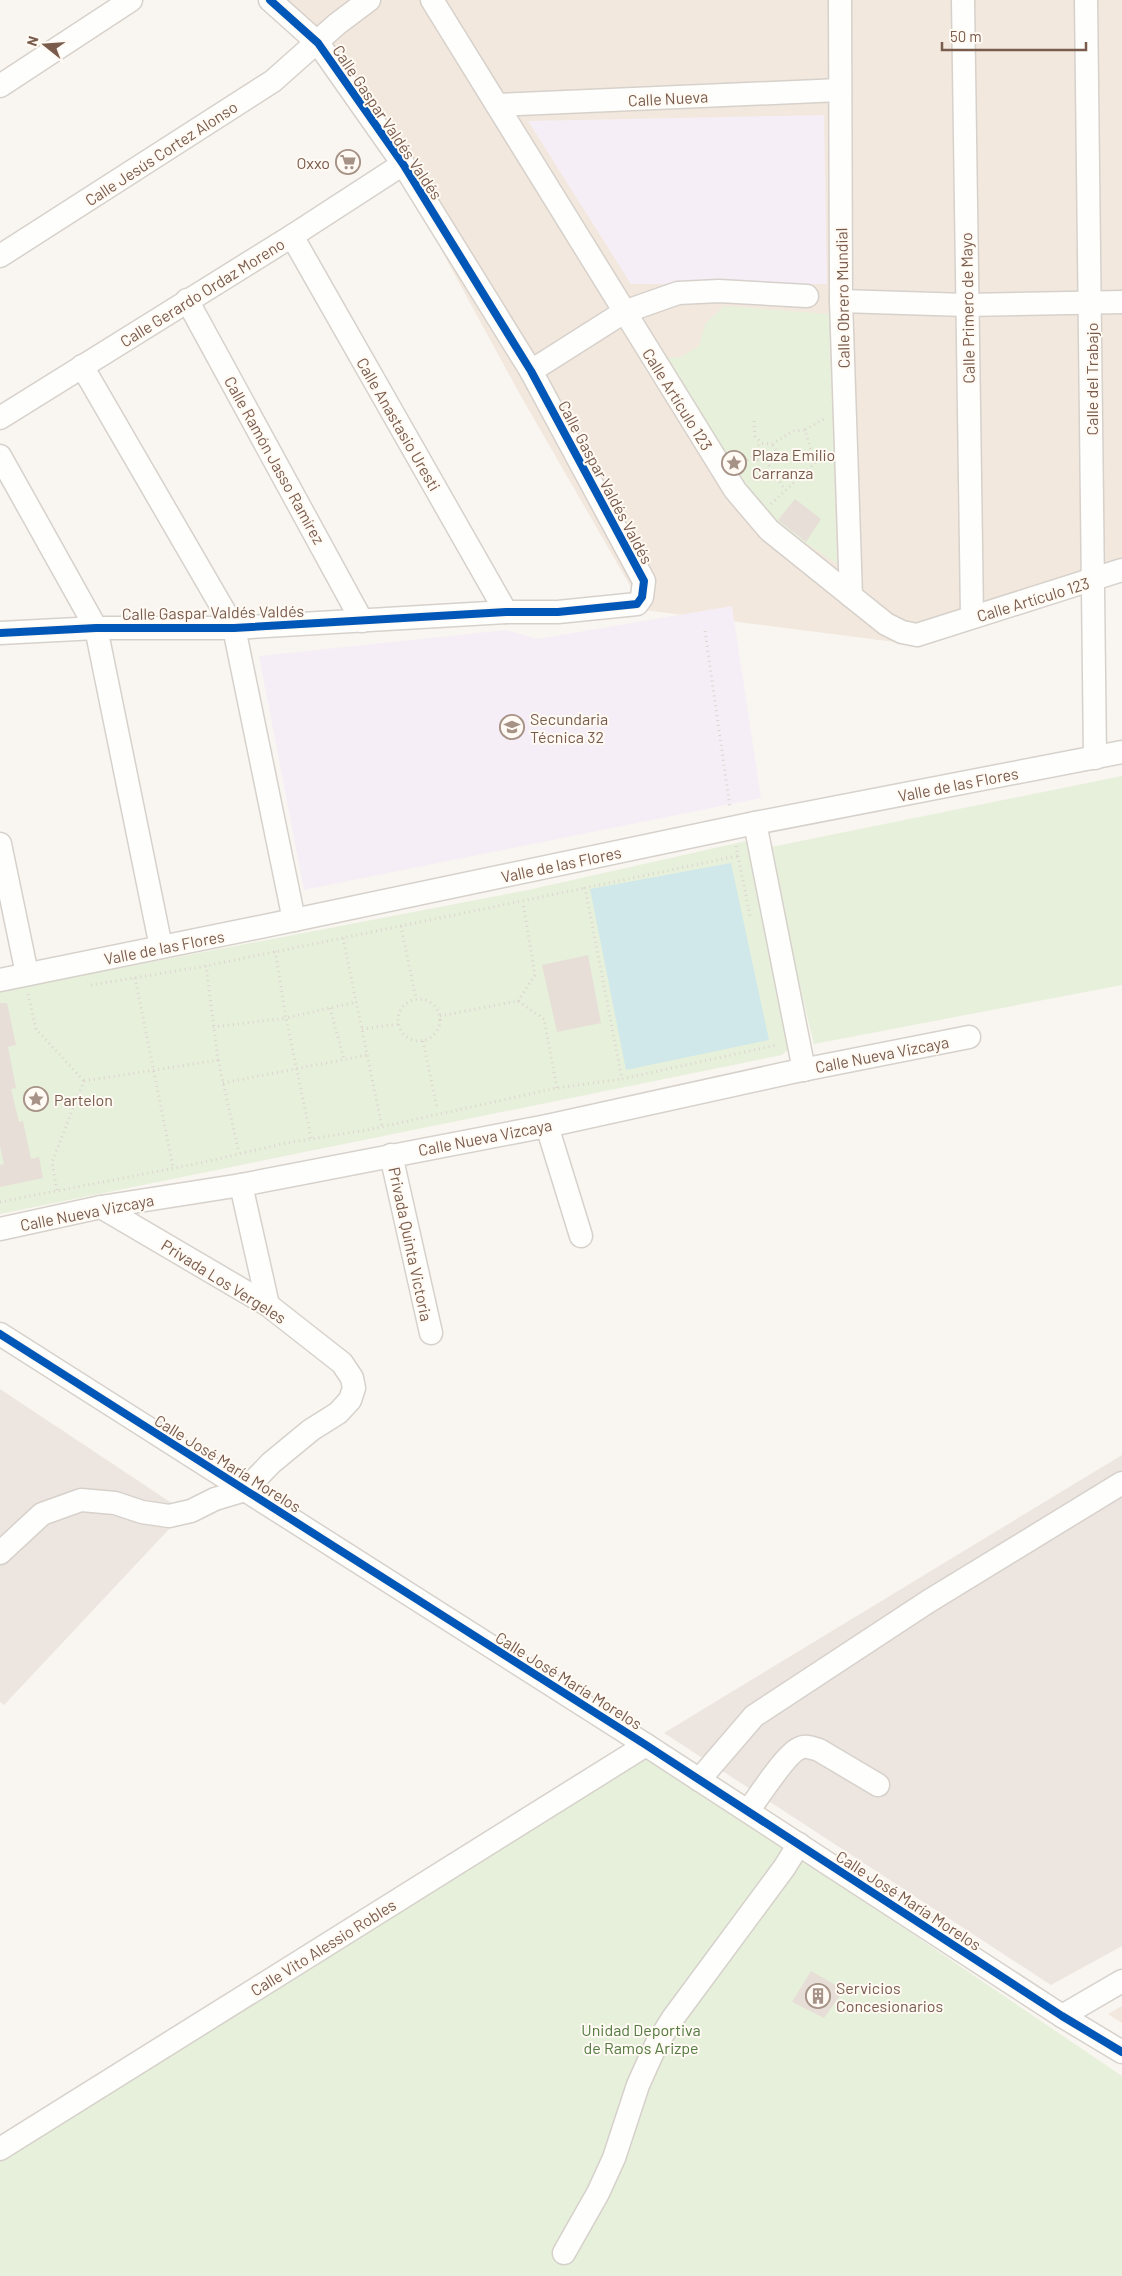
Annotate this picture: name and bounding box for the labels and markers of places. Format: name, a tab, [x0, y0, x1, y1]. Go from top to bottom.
supermarket icon: Oxxo	[335, 149, 361, 175]
place label: Oxxo	[296, 153, 330, 172]
place label: Plaza Emilio Carranza	[752, 445, 835, 482]
place icon: Plaza Emilio Carranza	[721, 450, 747, 476]
place label: Secundaria Técnica 32	[530, 709, 608, 746]
school or university icon: Secundaria Técnica 32	[499, 714, 525, 740]
place icon: Partelon	[23, 1086, 49, 1112]
place label: Partelon	[54, 1090, 113, 1109]
place label: Servicios Concesionarios	[836, 1978, 943, 2015]
building icon: Servicios Concesionarios	[805, 1983, 831, 2009]

